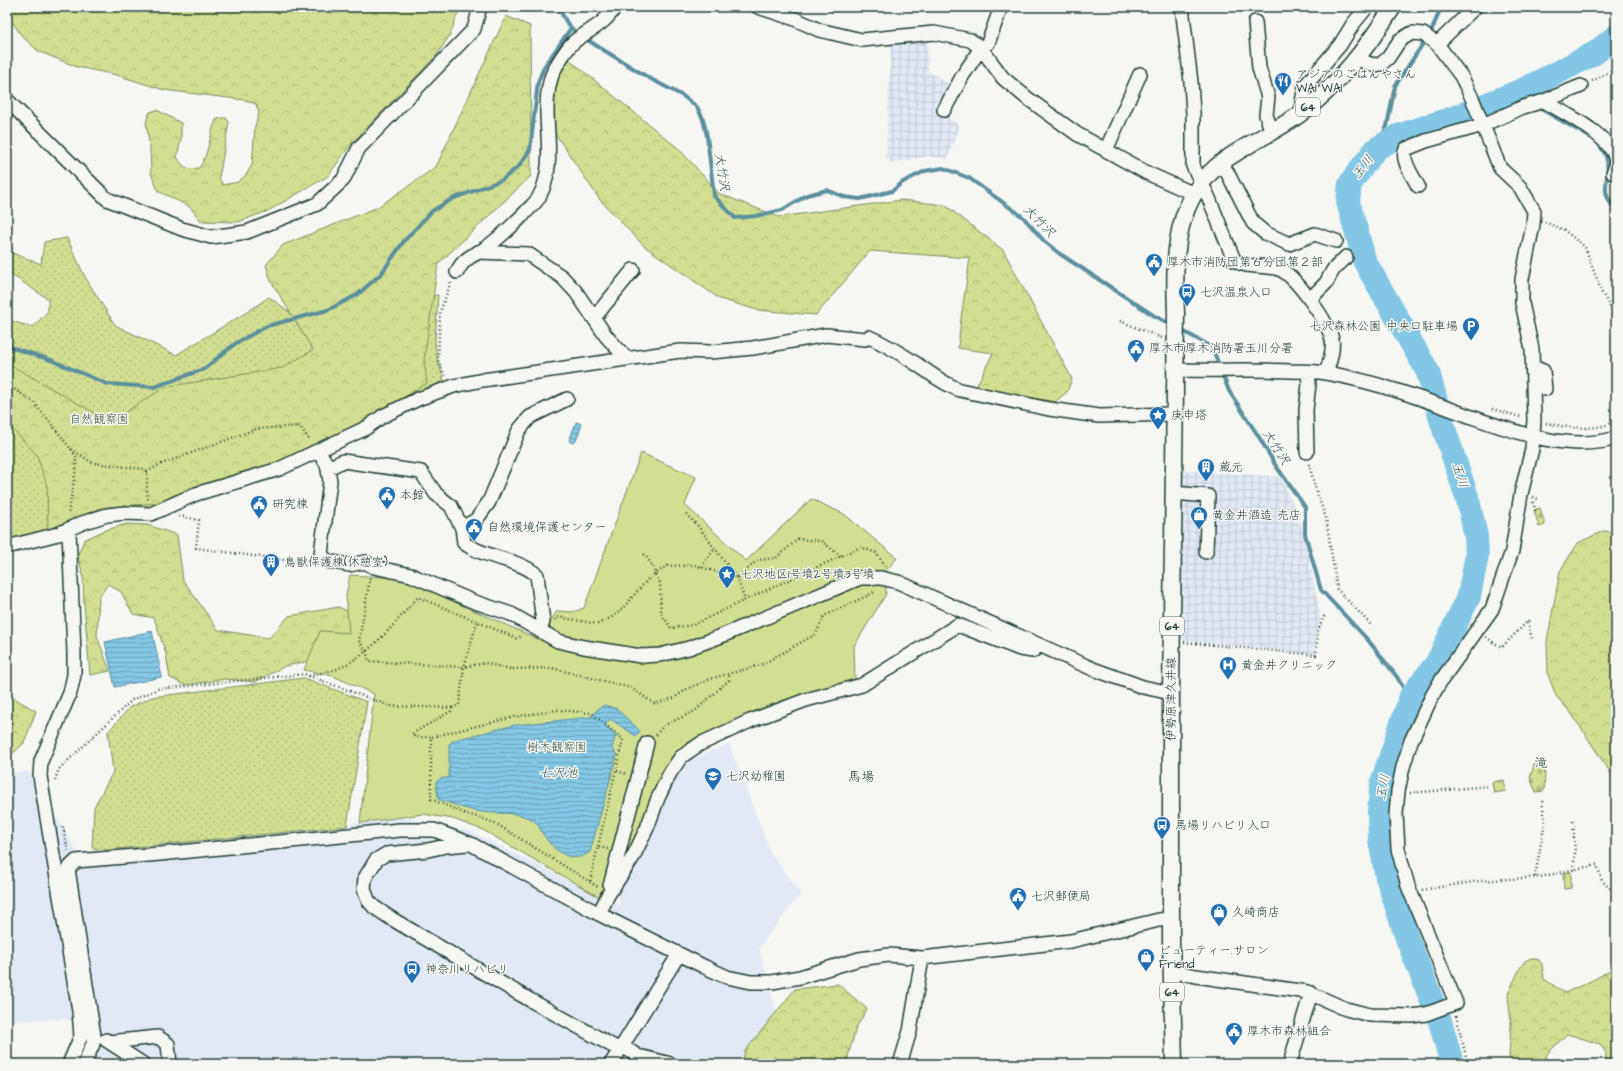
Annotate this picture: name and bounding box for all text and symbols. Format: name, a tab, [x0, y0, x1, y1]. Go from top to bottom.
place label: アジアのごはんやさん WAI WAI	[1296, 66, 1416, 97]
restaurant icon: アジアのごはんやさん WAI WAI	[1273, 71, 1293, 96]
road number: 64	[1296, 98, 1320, 116]
water label: 大竹沢	[710, 151, 734, 194]
water label: 玉川	[1348, 151, 1378, 183]
water label: 大竹沢	[1019, 201, 1060, 242]
public building icon: 厚木市消防団第６分団第２部	[1144, 252, 1164, 277]
place label: 厚木市消防団第６分団第２部	[1167, 254, 1323, 271]
bus stop icon: 七沢温泉入口	[1177, 282, 1197, 307]
place label: 七沢温泉入口	[1200, 284, 1272, 301]
parking icon: 七沢森林公園 中央口駐車場	[1461, 316, 1481, 341]
place label: 七沢森林公園 中央口駐車場	[1309, 318, 1458, 335]
public building icon: 厚木市厚木消防署玉川分署	[1126, 338, 1146, 363]
place label: 厚木市厚木消防署玉川分署	[1149, 340, 1293, 357]
place icon: 庚申塔	[1148, 405, 1168, 430]
place label: 庚申塔	[1171, 407, 1207, 424]
park label: 自然観察園	[69, 411, 129, 428]
water label: 大竹沢	[1258, 426, 1295, 469]
building icon: 蔵元	[1196, 457, 1216, 482]
place label: 蔵元	[1219, 459, 1243, 476]
water label: 玉川	[1448, 460, 1472, 490]
public building icon: 本館	[377, 485, 397, 510]
place label: 本館	[400, 487, 424, 504]
public building icon: 研究棟	[249, 494, 269, 519]
place label: 研究棟	[272, 496, 308, 513]
shop icon: 黄金井酒造 売店	[1189, 505, 1209, 530]
place label: 黄金井酒造 売店	[1212, 507, 1301, 524]
public building icon: 自然環境保護センター	[464, 517, 484, 542]
place label: 自然環境保護センター	[487, 519, 607, 536]
building icon: 鳥獣保護棟(休憩室)	[261, 552, 281, 577]
place label: 鳥獣保護棟(休憩室)	[284, 554, 388, 571]
place icon: 七沢地区1号墳2号墳3号墳	[717, 564, 737, 589]
place label: 七沢地区1号墳2号墳3号墳	[740, 566, 875, 583]
road number: 64	[1160, 617, 1184, 635]
hospital icon: 黄金井クリニック	[1218, 655, 1238, 680]
street label: 伊勢原津久井線	[1163, 657, 1180, 741]
place label: 黄金井クリニック	[1241, 657, 1337, 674]
park label: 樹木観察園	[527, 739, 587, 756]
district label: 滝	[1534, 754, 1548, 772]
water label: 七沢池	[538, 764, 578, 782]
school or university icon: 七沢幼稚園	[703, 766, 723, 791]
place label: 七沢幼稚園	[726, 768, 786, 785]
district label: 馬場	[848, 768, 874, 786]
water label: 玉川	[1372, 773, 1394, 801]
bus stop icon: 馬場リハビリ入口	[1152, 815, 1172, 840]
place label: 馬場リハビリ入口	[1175, 817, 1271, 834]
public building icon: 七沢郵便局	[1008, 886, 1028, 911]
place label: 七沢郵便局	[1031, 888, 1091, 905]
shop icon: 久崎商店	[1209, 902, 1229, 927]
place label: 久崎商店	[1232, 904, 1280, 921]
place label: ビューティー.サロン Friend	[1159, 942, 1269, 973]
shop icon: ビューティー.サロン Friend	[1136, 947, 1156, 972]
bus stop icon: 神奈川リハビリ	[402, 959, 422, 984]
place label: 神奈川リハビリ	[425, 961, 509, 978]
road number: 64	[1160, 983, 1184, 1001]
public building icon: 厚木市森林組合	[1224, 1021, 1244, 1046]
place label: 厚木市森林組合	[1247, 1023, 1331, 1040]

